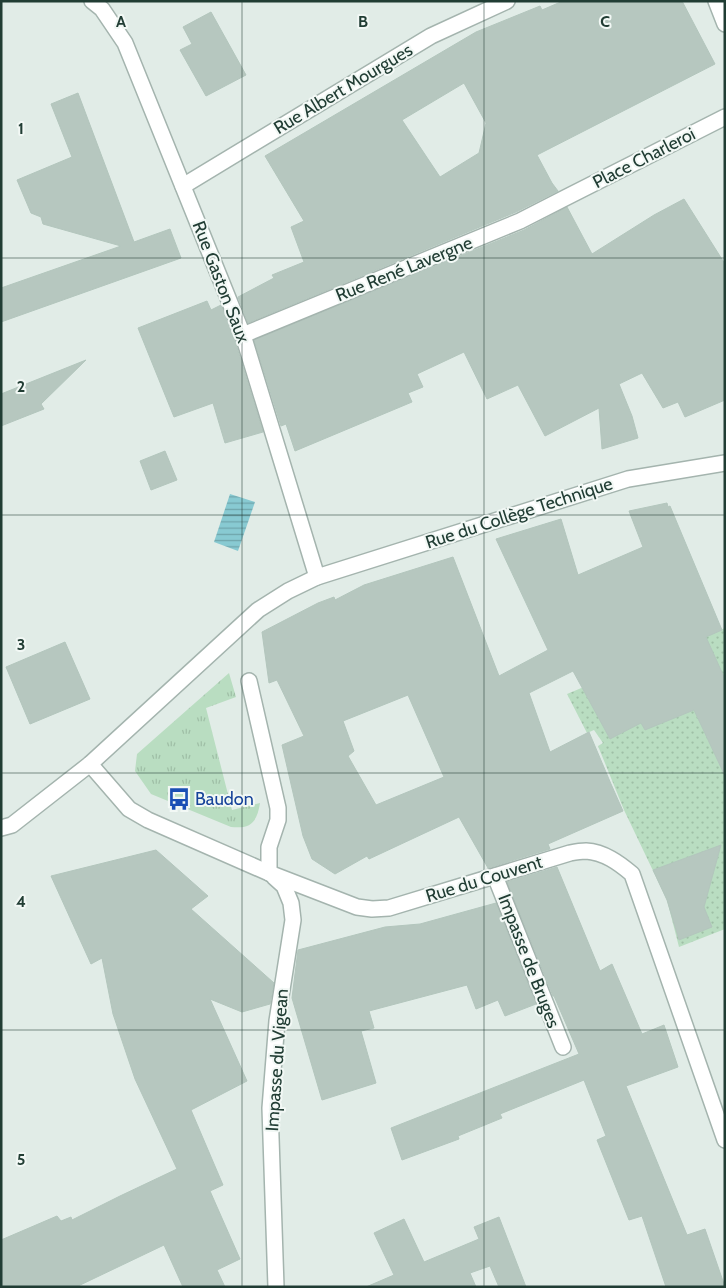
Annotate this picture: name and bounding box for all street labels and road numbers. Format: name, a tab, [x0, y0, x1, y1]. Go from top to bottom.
street label: Rue Albert Mourgues	[270, 39, 416, 139]
street label: Place Charleroi	[589, 123, 699, 193]
street label: Rue Gaston Saux	[188, 218, 254, 346]
street label: Rue René Lavergne	[332, 232, 476, 306]
street label: Rue du Collège Technique	[423, 472, 615, 554]
street label: Rue du Couvent	[423, 851, 545, 907]
street label: Impasse de Bruges	[493, 891, 565, 1031]
street label: Impasse du Vigean	[261, 988, 293, 1132]

